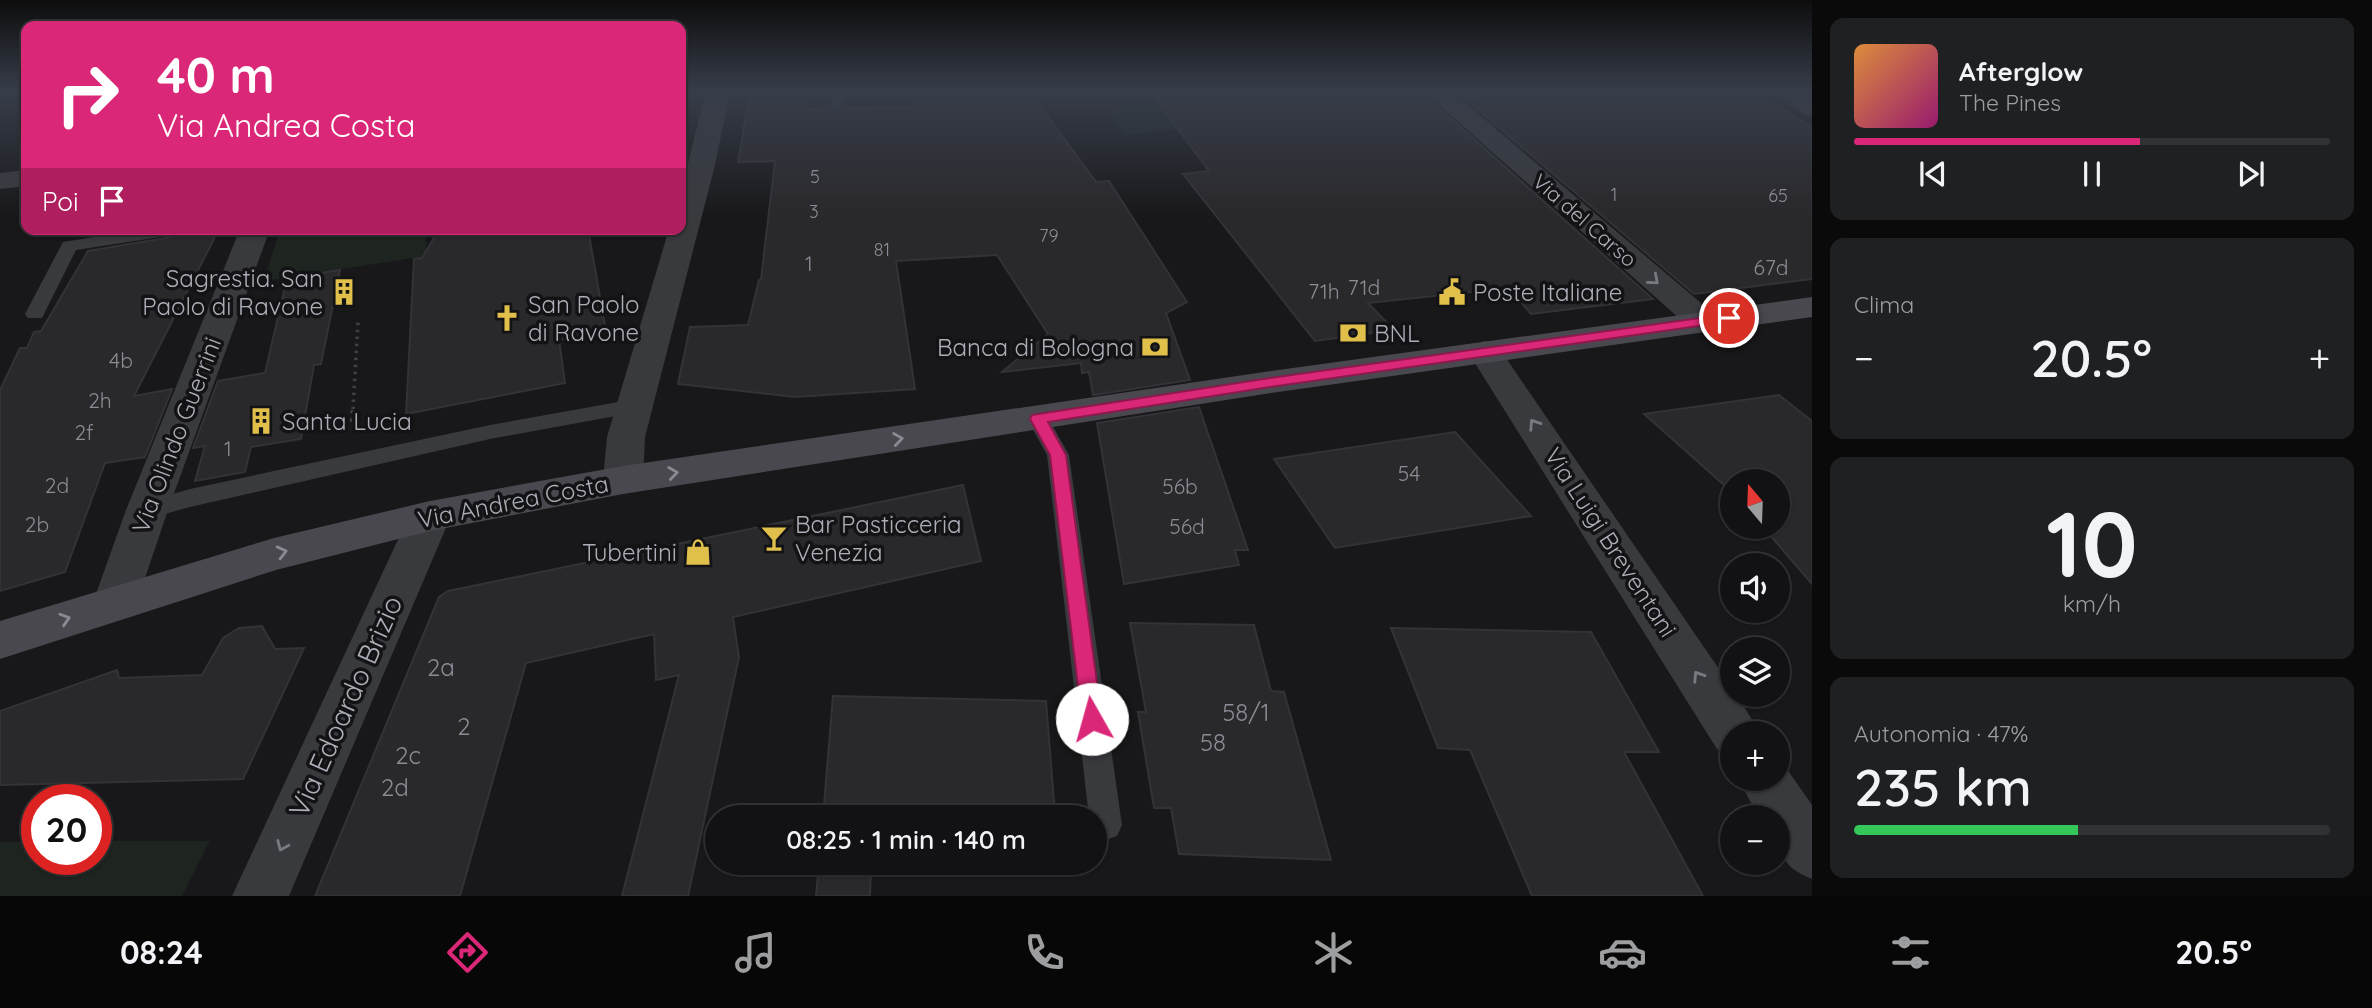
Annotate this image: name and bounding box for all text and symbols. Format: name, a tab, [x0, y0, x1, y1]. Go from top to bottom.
text: 40 m	[157, 44, 275, 105]
icon: right	[42, 49, 133, 140]
text: Afterglow	[1959, 55, 2083, 88]
text: The Pines	[1959, 88, 2061, 117]
text: Via Andrea Costa	[157, 105, 415, 145]
icon: previous	[1914, 155, 1952, 193]
icon: pause	[2073, 155, 2111, 193]
icon: next	[2232, 155, 2270, 193]
house number: 5	[810, 165, 820, 188]
street label: Via del Carso	[1528, 168, 1642, 272]
icon: arrive	[93, 182, 131, 220]
house number: 1	[1611, 183, 1617, 206]
house number: 65	[1768, 184, 1788, 207]
text: Poi	[42, 185, 79, 218]
house number: 3	[809, 200, 819, 223]
house number: 79	[1039, 224, 1059, 247]
house number: 81	[874, 238, 890, 261]
house number: 1	[805, 250, 813, 276]
house number: 67d	[1754, 254, 1788, 280]
place label: Sagrestia. San Paolo di Ravone	[142, 263, 323, 321]
one-way arrow	[1646, 272, 1659, 284]
house number: 71d	[1348, 274, 1380, 300]
building icon: Sagrestia. San Paolo di Ravone	[329, 277, 359, 307]
public building icon: Poste Italiane	[1437, 277, 1467, 307]
place label: Poste Italiane	[1473, 277, 1622, 307]
house number: 71h	[1308, 278, 1340, 304]
pin	[1699, 288, 1759, 348]
place label: San Paolo di Ravone	[528, 289, 639, 347]
text: Clima	[1854, 290, 1914, 319]
icon: arrive	[1710, 299, 1748, 337]
church icon: San Paolo di Ravone	[492, 303, 522, 333]
bank icon: BNL	[1338, 318, 1368, 348]
place label: BNL	[1374, 318, 1420, 348]
text: 20.5°	[2030, 325, 2152, 390]
place label: Banca di Bologna	[937, 332, 1134, 362]
bank icon: Banca di Bologna	[1140, 332, 1170, 362]
street label: Via Olindo Guerrini	[125, 333, 227, 537]
text: −	[1854, 334, 1874, 382]
text: +	[2309, 334, 2330, 382]
house number: 4b	[109, 347, 133, 373]
house number: 2h	[88, 387, 112, 413]
building icon: Santa Lucia	[246, 406, 276, 436]
place label: Santa Lucia	[282, 406, 412, 436]
one-way arrow	[1529, 418, 1542, 431]
house number: 2f	[74, 419, 94, 445]
one-way arrow	[892, 432, 904, 447]
house number: 1	[224, 435, 232, 461]
street label: Via Luigi Breventani	[1539, 442, 1683, 642]
house number: 54	[1398, 460, 1420, 486]
one-way arrow	[667, 465, 679, 480]
street label: Via Andrea Costa	[415, 468, 611, 534]
north arrow	[1720, 469, 1790, 539]
map controls	[1720, 469, 1790, 875]
house number: 2d	[45, 472, 69, 498]
house number: 56b	[1162, 473, 1198, 499]
text: 10	[2046, 486, 2138, 600]
place label: Bar Pasticceria Venezia	[795, 509, 962, 567]
house number: 2b	[25, 511, 49, 537]
house number: 56d	[1169, 513, 1205, 539]
bar icon: Bar Pasticceria Venezia	[759, 523, 789, 553]
place label: Tubertini	[582, 537, 677, 567]
shop icon: Tubertini	[683, 537, 713, 567]
one-way arrow	[276, 546, 288, 560]
button: sound	[1720, 553, 1790, 623]
text: km/h	[2063, 589, 2121, 618]
street label: Via Edoardo Brizio	[280, 590, 410, 822]
one-way arrow	[59, 612, 71, 627]
button: layers	[1720, 637, 1790, 707]
house number: 2a	[427, 652, 455, 682]
one-way arrow	[1693, 671, 1706, 684]
position arrow	[1055, 682, 1129, 756]
house number: 58/1	[1222, 697, 1270, 727]
house number: 2	[457, 711, 471, 741]
text: Autonomia · 47%	[1854, 719, 2028, 748]
button: +	[1720, 721, 1790, 791]
house number: 58	[1200, 727, 1226, 757]
house number: 2c	[395, 740, 421, 770]
text: 235 km	[1854, 754, 2032, 819]
house number: 2d	[381, 772, 409, 802]
speed limit sign: 20	[21, 784, 112, 875]
button: −	[1720, 805, 1790, 875]
text: 08:25 · 1 min · 140 m	[786, 823, 1026, 856]
one-way arrow	[276, 839, 290, 851]
icon: directions	[443, 928, 492, 977]
icon: music	[731, 928, 780, 977]
icon: phone	[1020, 928, 1069, 977]
icon: climate	[1309, 928, 1358, 977]
icon: car	[1598, 928, 1647, 977]
icon: filters	[1886, 928, 1935, 977]
text: 08:24	[120, 932, 203, 972]
text: 20.5°	[2175, 932, 2252, 972]

